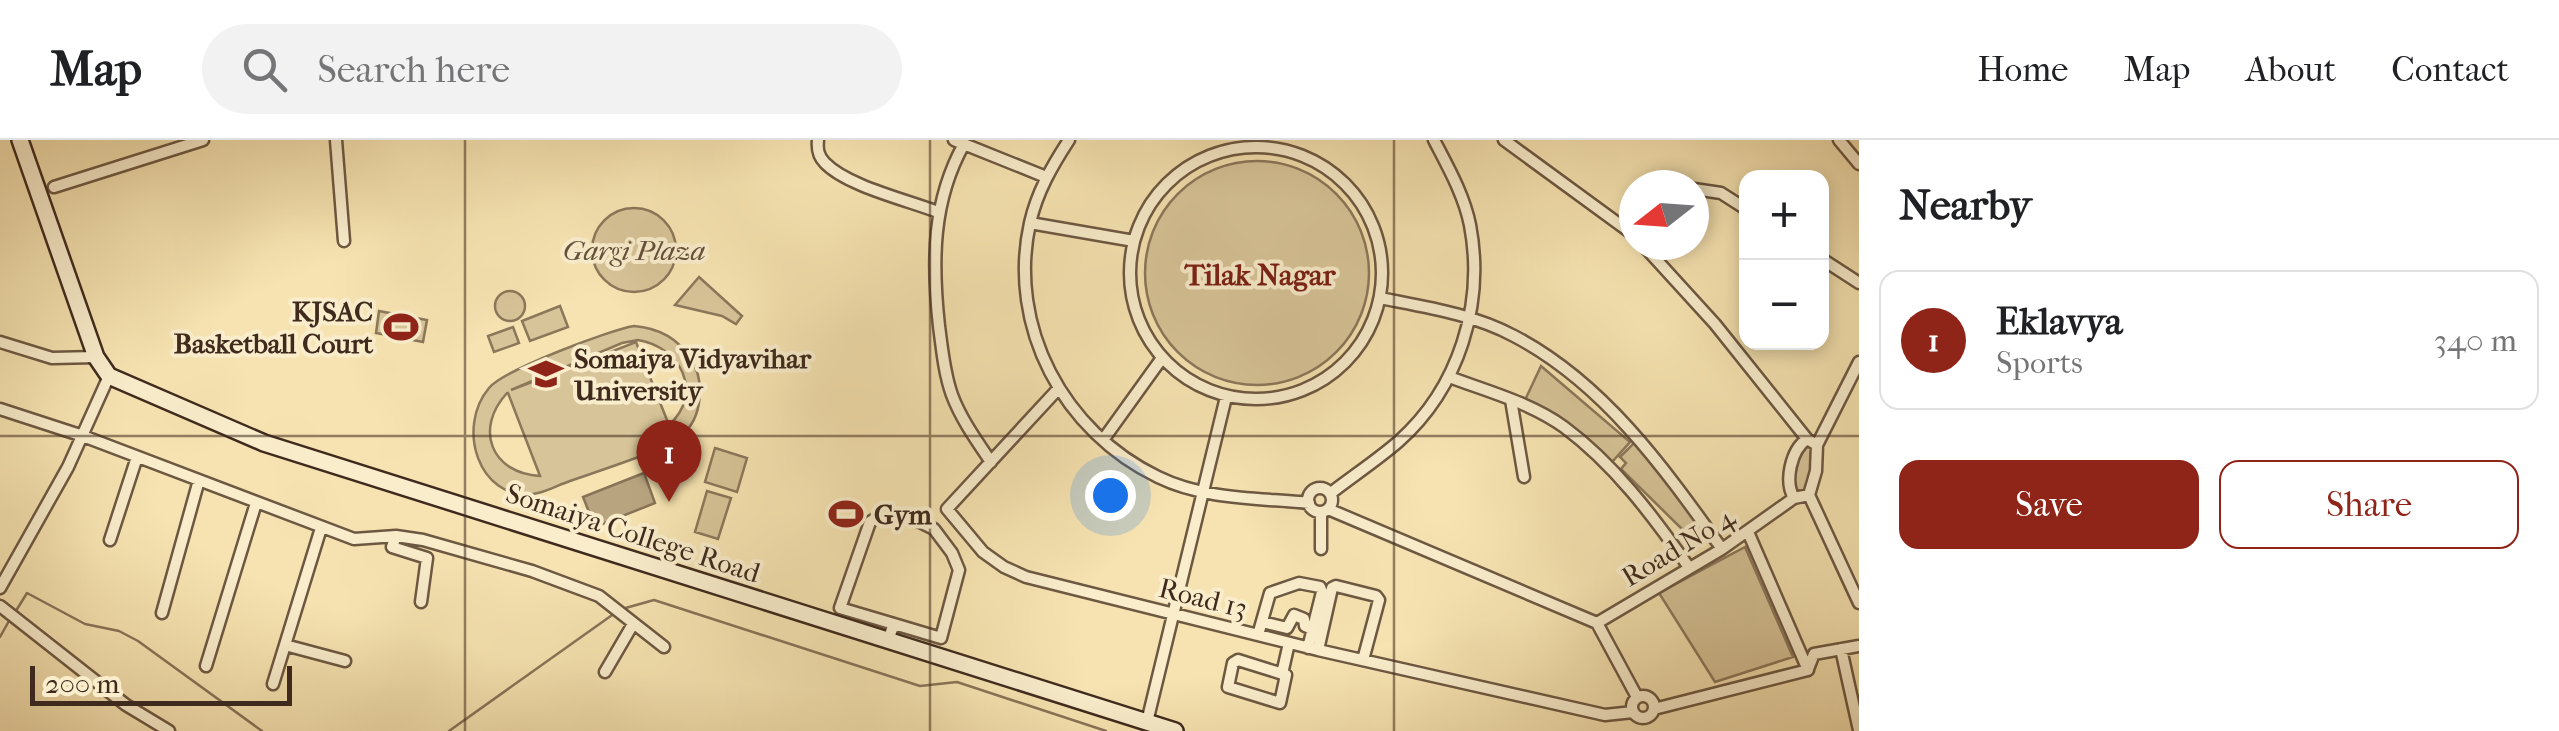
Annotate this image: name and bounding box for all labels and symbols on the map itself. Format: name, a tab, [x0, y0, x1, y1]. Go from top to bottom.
north arrow	[1619, 170, 1709, 260]
park label: Gargi Plaza	[563, 234, 705, 267]
district label: Tilak Nagar	[1183, 258, 1337, 293]
place label: KJSAC Basketball Court	[174, 295, 374, 360]
sports icon: KJSAC Basketball Court	[382, 308, 420, 346]
place label: Somaiya Vidyavihar University	[574, 342, 812, 407]
school or university icon: Somaiya Vidyavihar University	[527, 355, 565, 393]
pin: 1	[636, 420, 702, 502]
your location	[1085, 470, 1136, 521]
street label: Somaiya College Road	[502, 476, 765, 590]
sports icon: Gym	[827, 495, 865, 533]
place label: Gym	[874, 498, 932, 531]
street label: Road No 4	[1616, 500, 1742, 594]
street label: Road 13	[1155, 571, 1251, 625]
scale bar	[30, 661, 292, 706]

